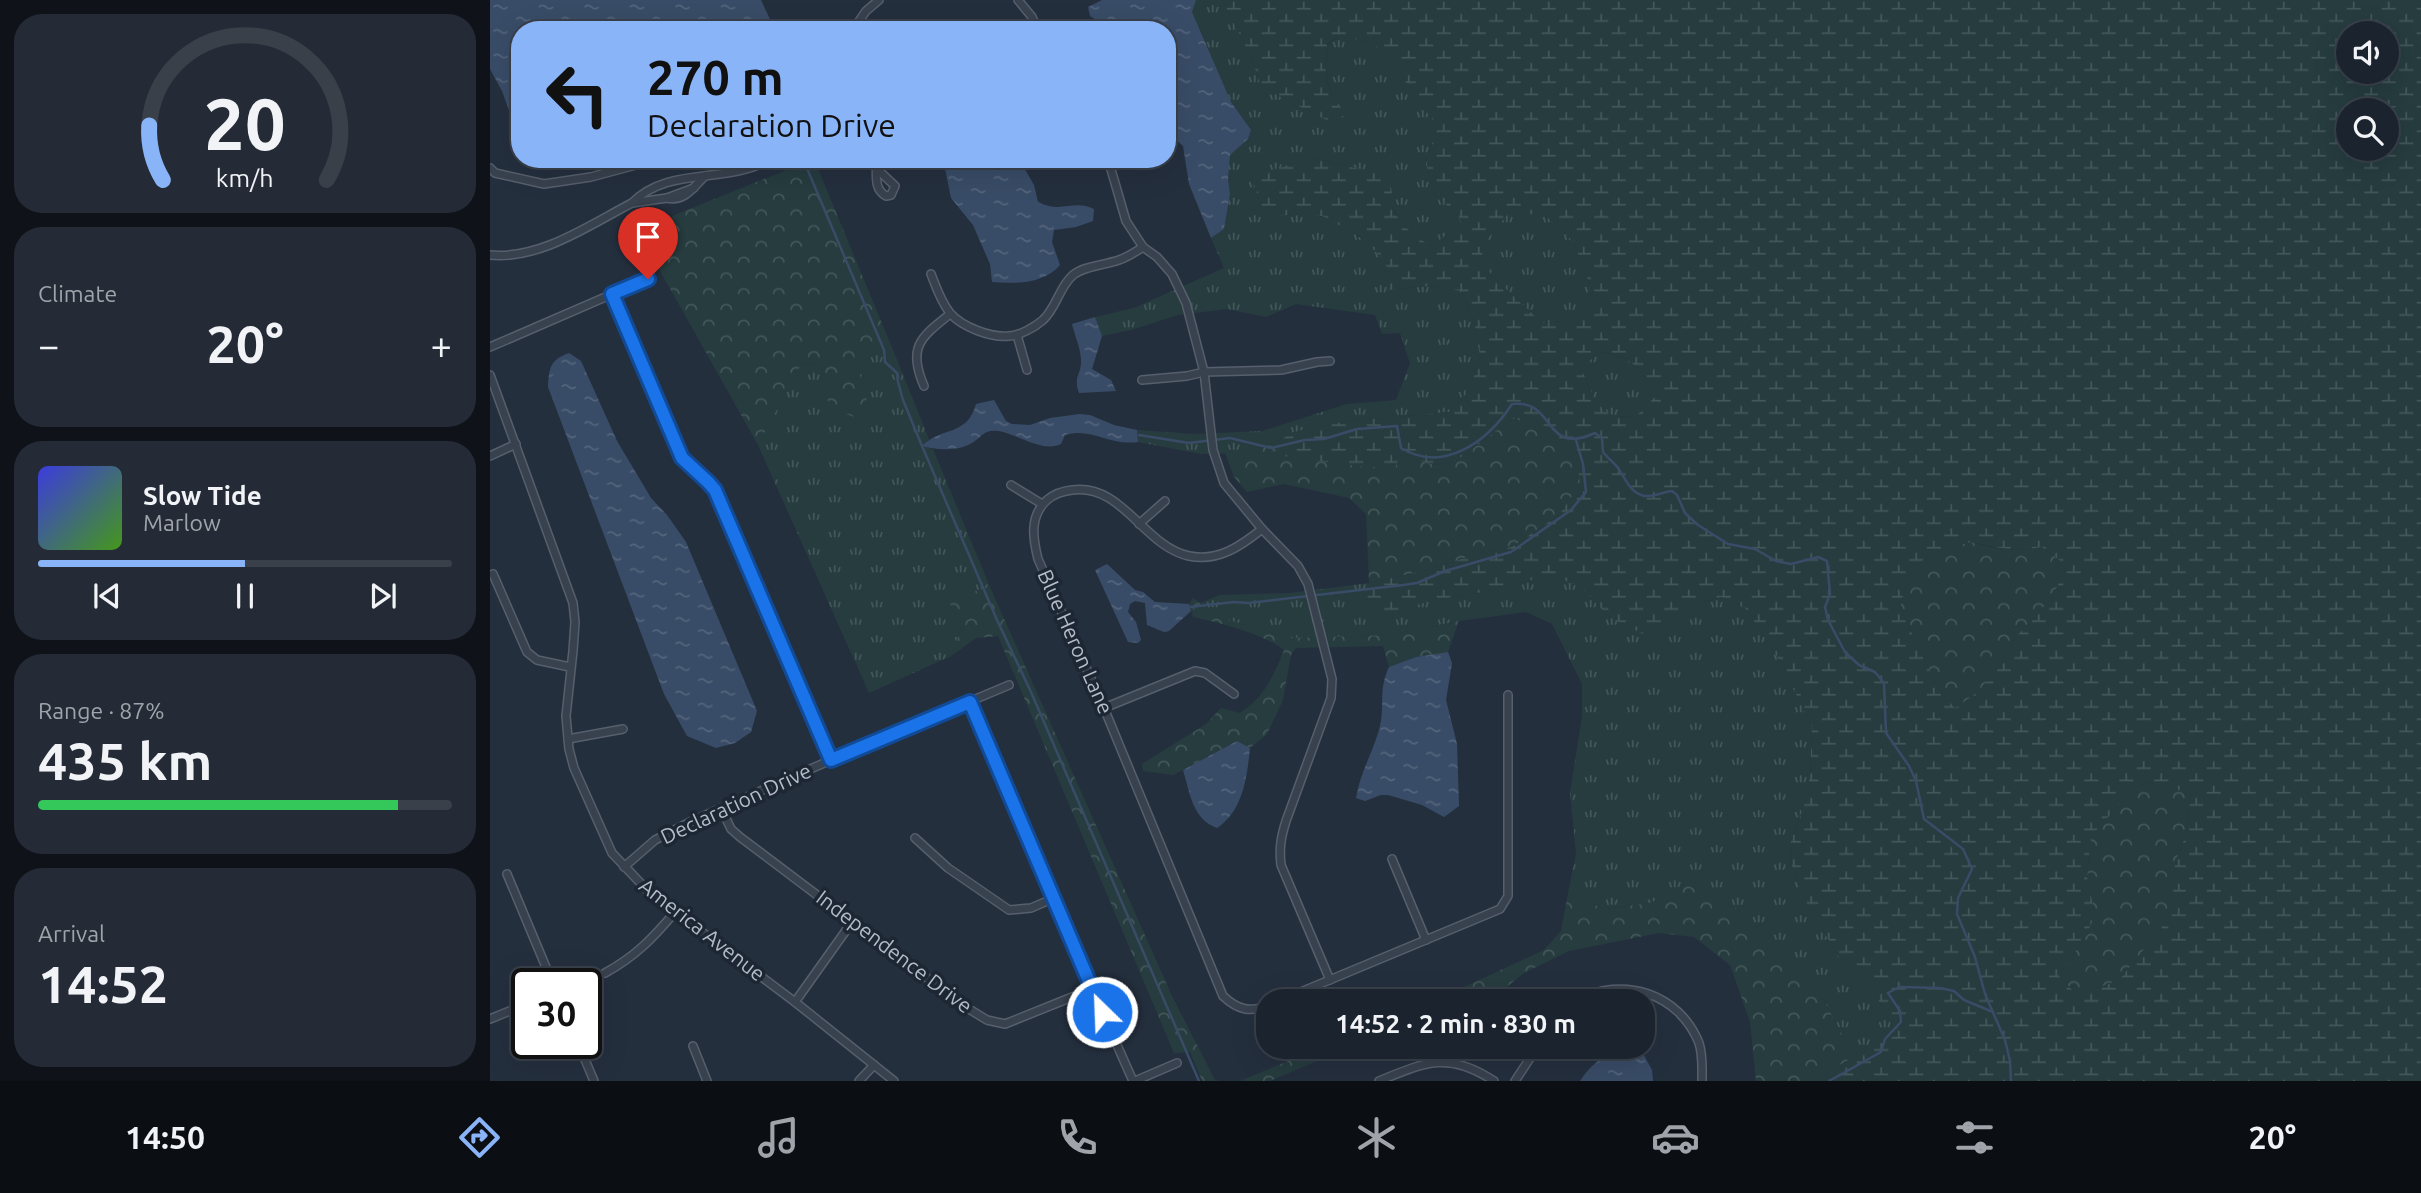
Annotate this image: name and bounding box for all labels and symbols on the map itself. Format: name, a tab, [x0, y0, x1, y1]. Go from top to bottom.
pin	[618, 207, 678, 279]
street label: Blue Heron Lane	[1033, 566, 1119, 718]
street label: Declaration Drive	[656, 758, 815, 848]
street label: America Avenue	[635, 873, 770, 986]
street label: Independence Drive	[812, 885, 977, 1018]
speed limit sign: 30	[511, 968, 602, 1059]
position arrow	[1065, 975, 1139, 1049]

